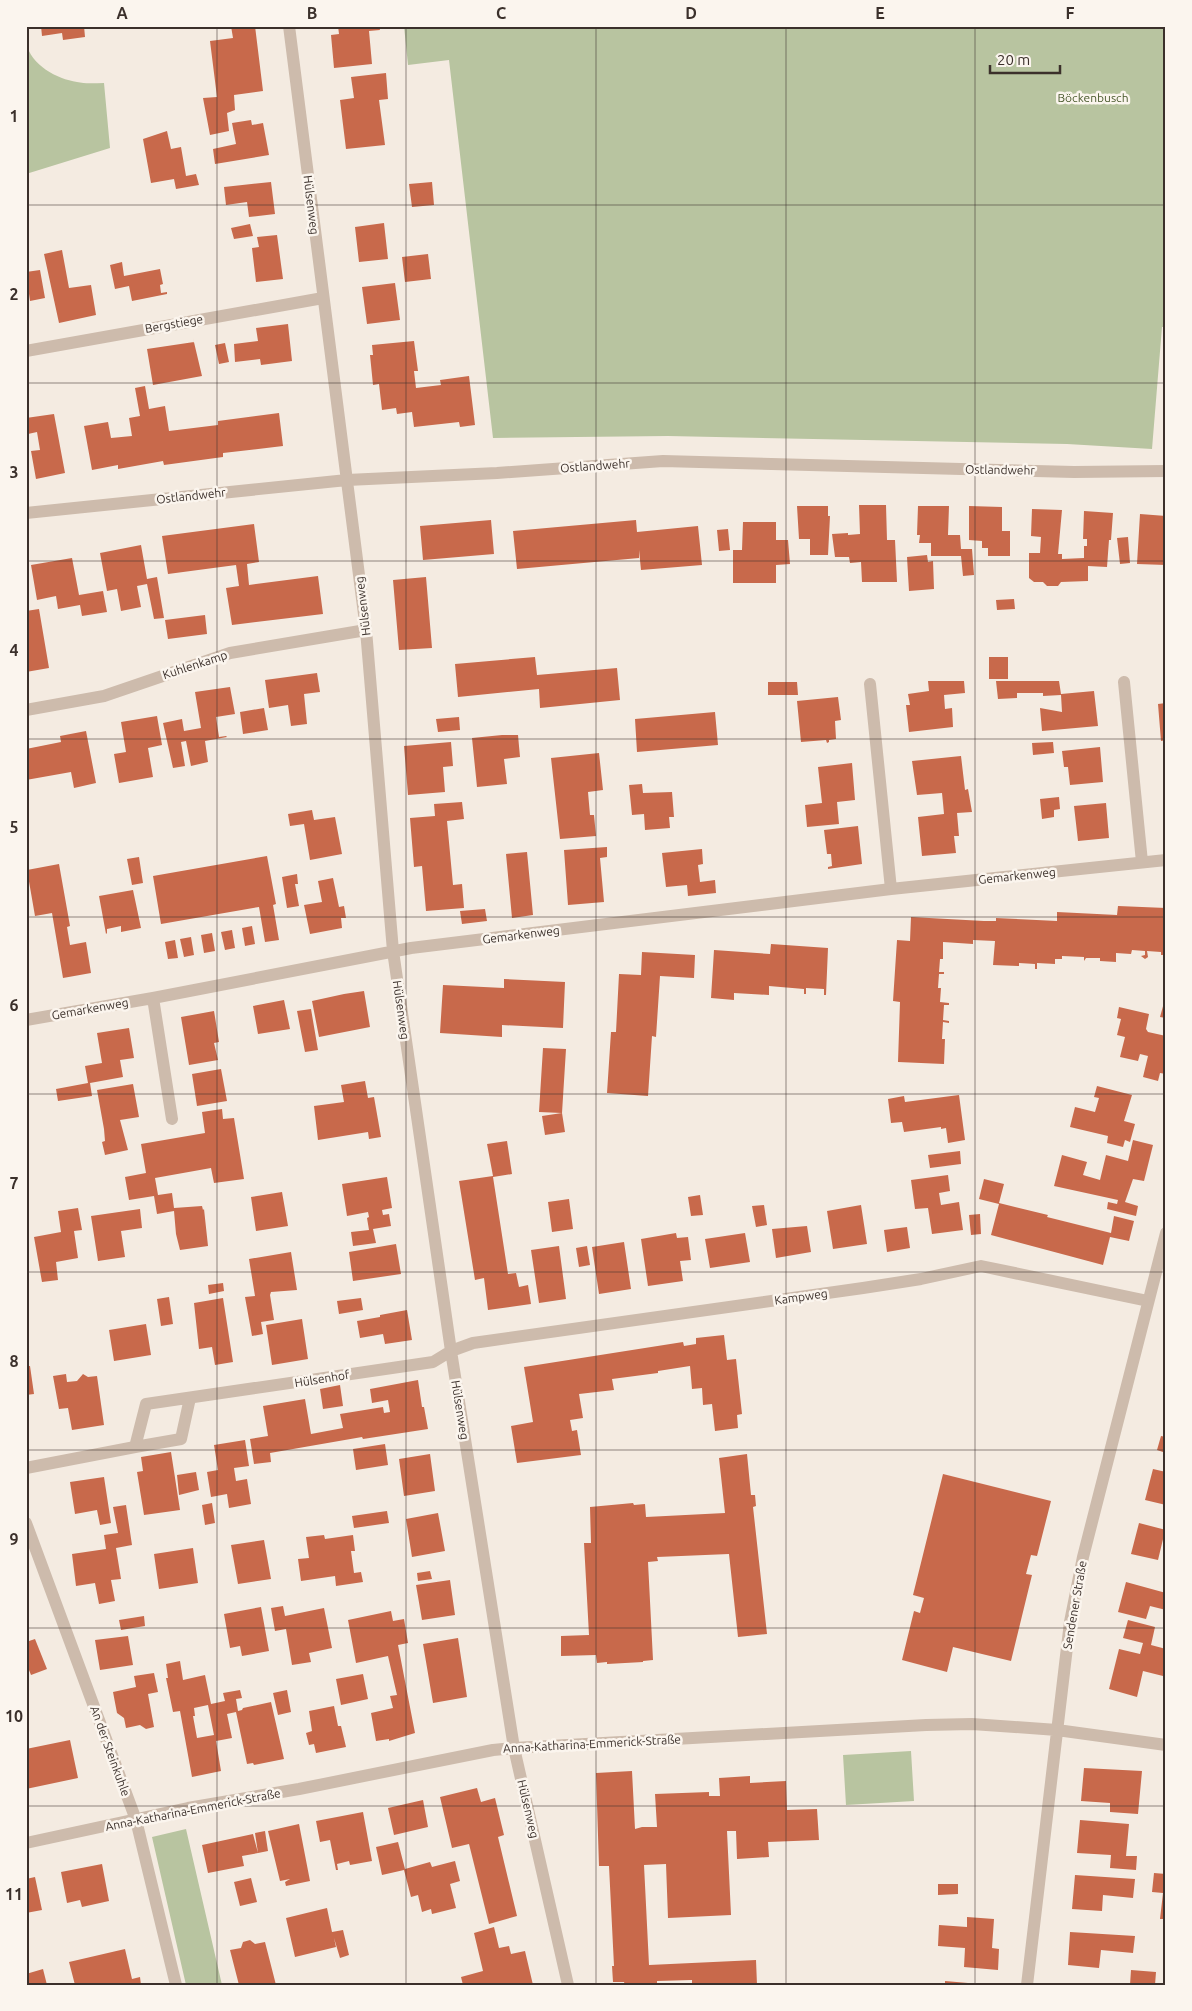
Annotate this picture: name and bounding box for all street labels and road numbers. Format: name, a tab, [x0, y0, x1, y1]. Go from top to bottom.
street label: Hülsenweg	[301, 174, 322, 235]
street label: Bergstiege	[144, 312, 204, 335]
street label: Ostlandwehr	[560, 457, 631, 474]
street label: Ostlandwehr	[965, 462, 1035, 477]
street label: Ostlandwehr	[156, 485, 227, 506]
street label: Hülsenweg	[352, 576, 373, 637]
street label: Kuhlenkamp	[161, 648, 229, 681]
street label: Gemarkenweg	[978, 865, 1056, 886]
street label: Gemarkenweg	[482, 923, 560, 946]
street label: Hülsenweg	[391, 979, 412, 1040]
street label: Gemarkenweg	[50, 995, 129, 1022]
street label: Kampweg	[773, 1286, 828, 1307]
street label: Hülsenhof	[293, 1368, 351, 1389]
street label: Hülsenweg	[449, 1379, 472, 1440]
street label: Sendener Straße	[1060, 1560, 1089, 1650]
street label: An der Steinkuhle	[88, 1704, 133, 1798]
street label: Anna-Katharina-Emmerick-Straße	[503, 1732, 681, 1755]
street label: Hülsenweg	[515, 1778, 542, 1840]
street label: Anna-Katharina-Emmerick-Straße	[104, 1786, 282, 1833]

